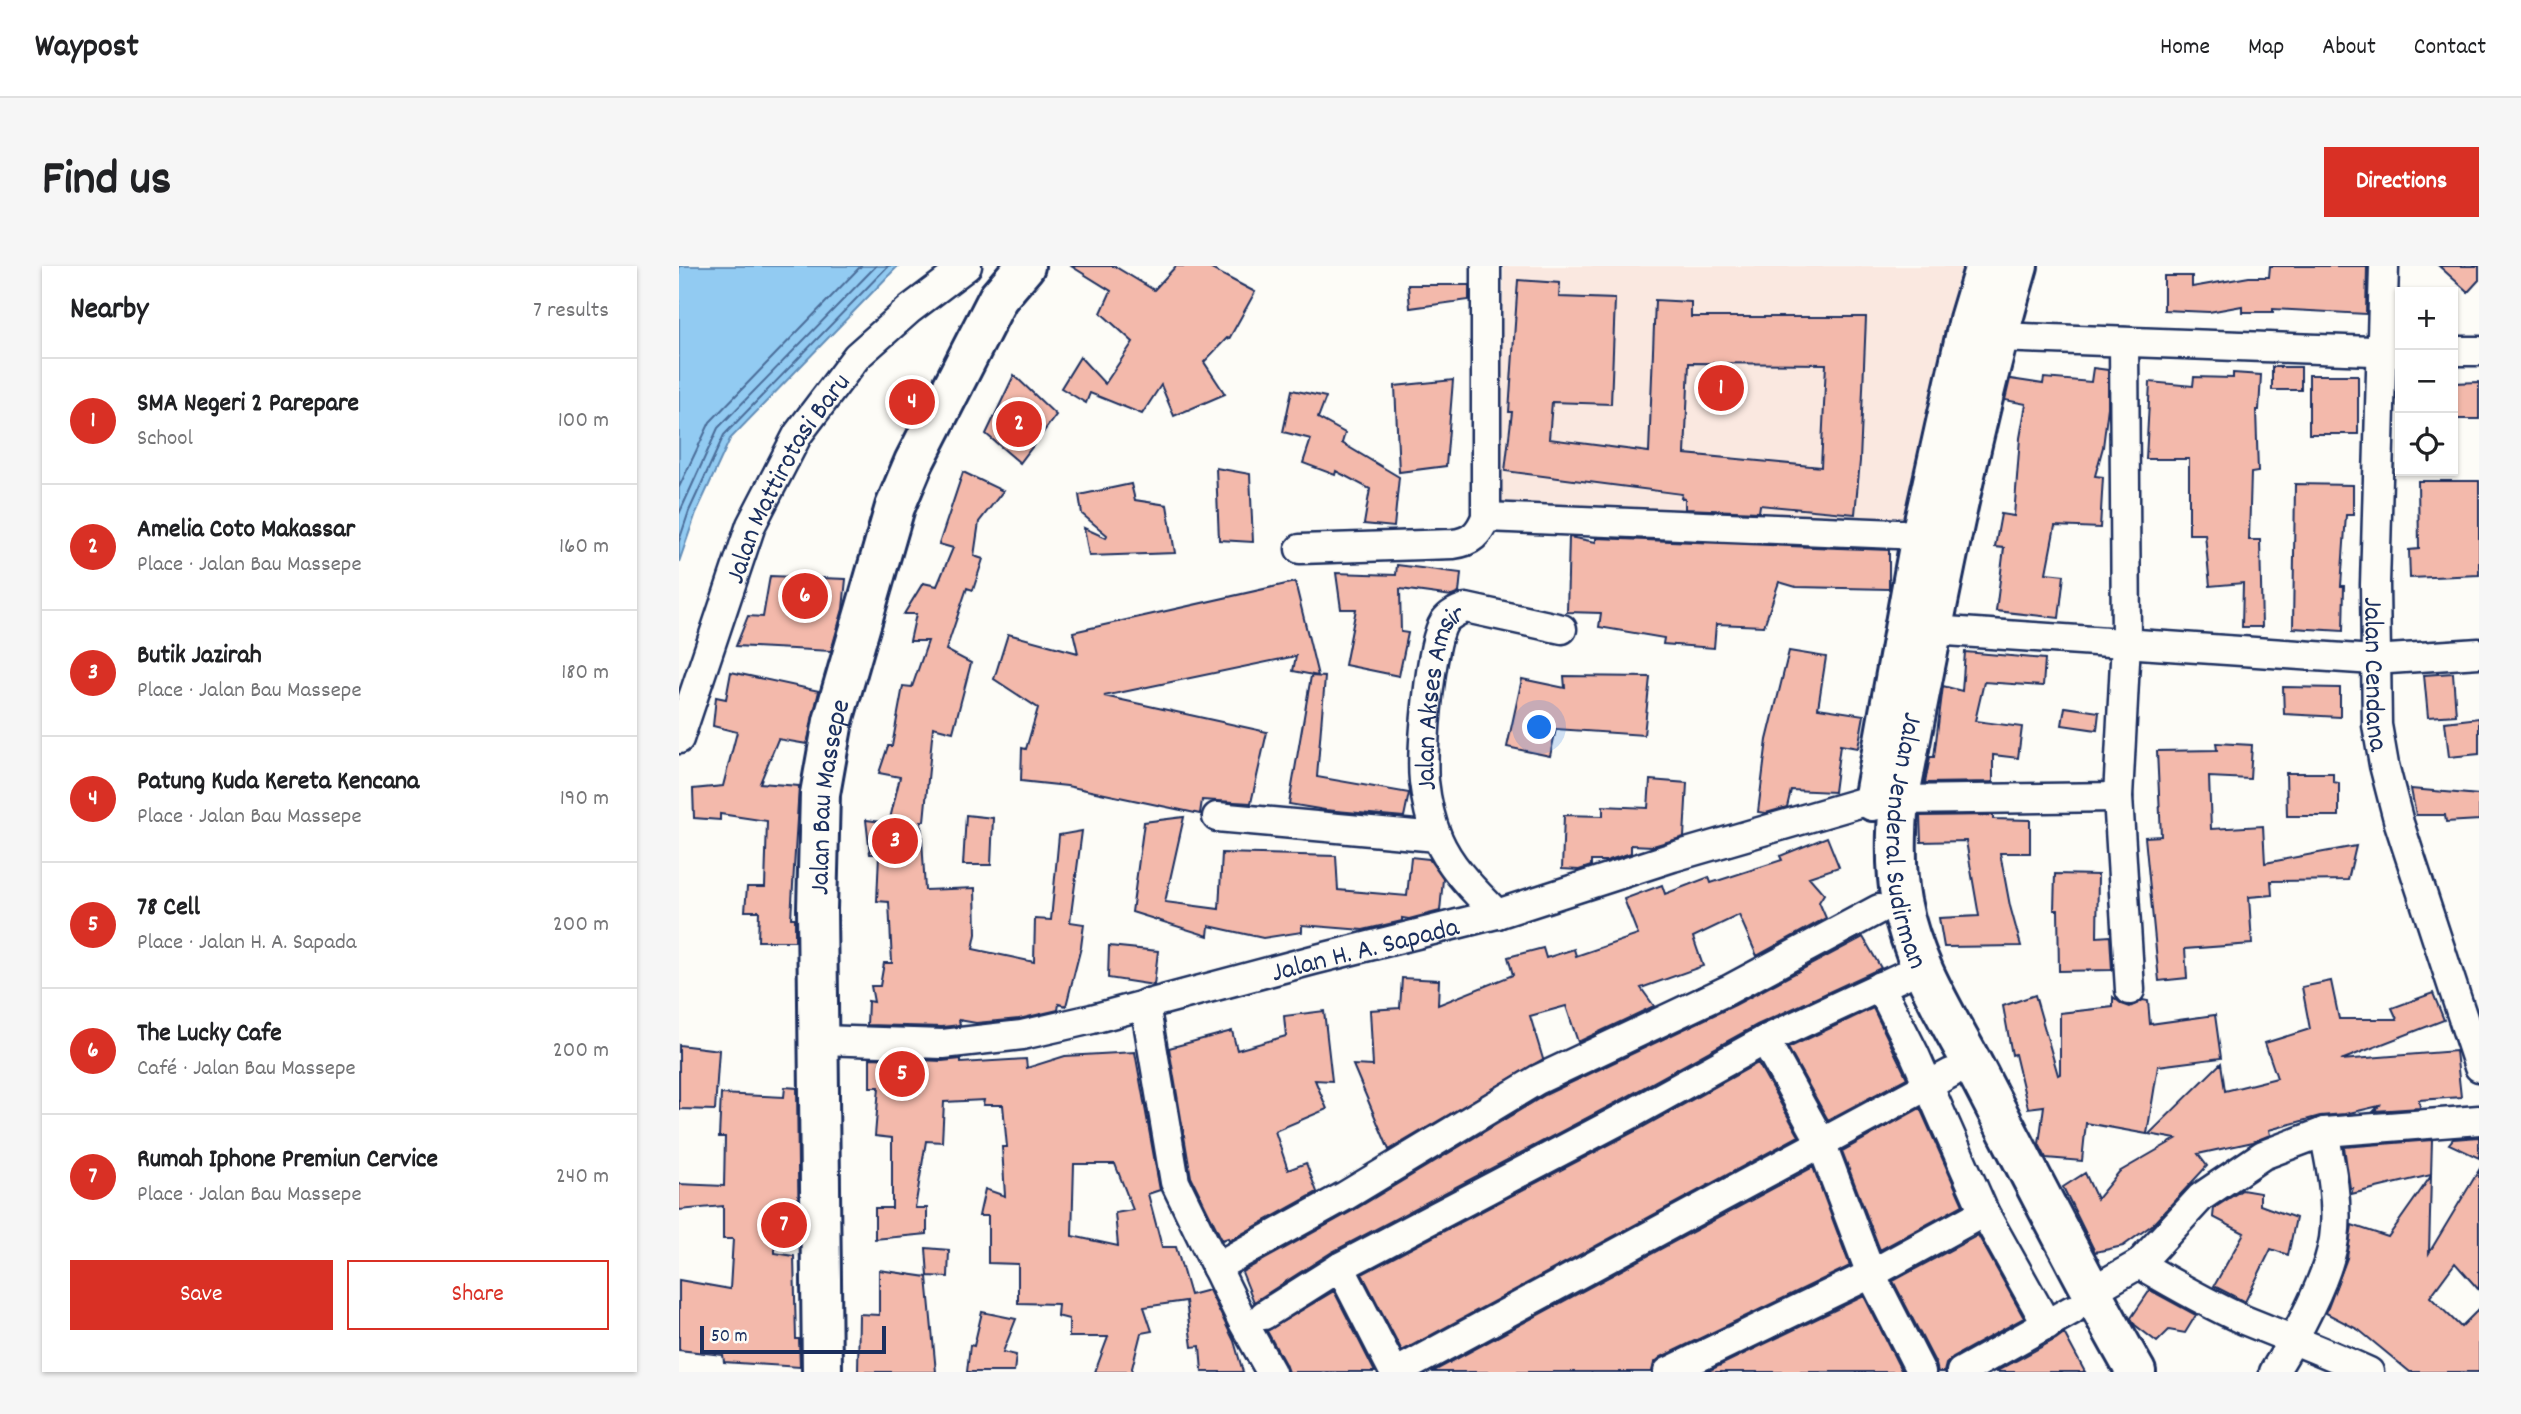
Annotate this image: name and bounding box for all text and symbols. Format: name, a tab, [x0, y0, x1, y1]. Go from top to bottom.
text: Waypost	[35, 25, 139, 72]
text: Home	[2160, 31, 2210, 65]
text: Map	[2248, 31, 2284, 65]
text: About	[2322, 31, 2376, 65]
text: Contact	[2414, 31, 2486, 65]
text: Find us	[42, 147, 171, 217]
button: Directions	[2324, 147, 2479, 217]
map controls	[2395, 287, 2458, 476]
button: +	[2395, 287, 2458, 350]
text: Nearby	[70, 290, 148, 333]
text: 7 results	[533, 295, 609, 328]
button: −	[2395, 350, 2458, 413]
pin: 1	[1698, 362, 1744, 414]
street label: Jalan Mattirotasi Baru	[718, 366, 863, 590]
pin: 4	[889, 376, 935, 428]
text: SMA Negeri 2 Parepare	[137, 386, 359, 423]
pin: 2	[996, 398, 1042, 450]
text: 1	[90, 405, 96, 438]
text: 100 m	[558, 405, 609, 438]
button: locate	[2395, 413, 2458, 476]
text: School	[137, 423, 193, 456]
text: Amelia Coto Makassar	[137, 512, 355, 549]
text: 2	[88, 531, 98, 564]
text: 160 m	[559, 531, 609, 564]
text: Place · Jalan Bau Massepe	[137, 549, 362, 582]
pin: 6	[782, 570, 828, 622]
street label: Jalan Akses Amsir	[1408, 596, 1473, 793]
street label: Jalan Cendana	[2350, 597, 2396, 756]
text: Butik Jazirah	[137, 638, 262, 675]
text: 3	[88, 657, 98, 690]
text: 180 m	[561, 657, 609, 690]
text: Place · Jalan Bau Massepe	[137, 675, 362, 708]
street label: Jalan Bau Massepe	[802, 695, 863, 896]
street label: Jalan Jenderal Sudirman	[1872, 708, 1935, 976]
your location	[1522, 710, 1556, 744]
text: Patung Kuda Kereta Kencana	[137, 764, 419, 801]
text: 4	[88, 783, 98, 816]
text: 190 m	[560, 783, 609, 816]
text: Place · Jalan Bau Massepe	[137, 801, 362, 834]
pin: 3	[872, 815, 918, 867]
text: 78 Cell	[137, 890, 200, 927]
text: 5	[88, 909, 98, 942]
text: 200 m	[553, 909, 609, 942]
street label: Jalan H. A. Sapada	[1267, 909, 1464, 995]
text: Place · Jalan H. A. Sapada	[137, 927, 357, 960]
text: The Lucky Cafe	[137, 1016, 282, 1053]
text: 6	[87, 1035, 99, 1068]
text: 200 m	[553, 1035, 609, 1068]
pin: 5	[879, 1048, 925, 1100]
text: Café · Jalan Bau Massepe	[137, 1053, 356, 1086]
text: Rumah Iphone Premiun Cervice	[137, 1142, 438, 1179]
text: 7	[89, 1161, 97, 1194]
text: 240 m	[556, 1161, 609, 1194]
text: Place · Jalan Bau Massepe	[137, 1179, 362, 1212]
pin: 7	[761, 1199, 807, 1251]
button: Save	[70, 1260, 333, 1330]
button: Share	[347, 1260, 609, 1330]
scale bar	[700, 1323, 885, 1355]
text: 50 m	[711, 1324, 748, 1351]

